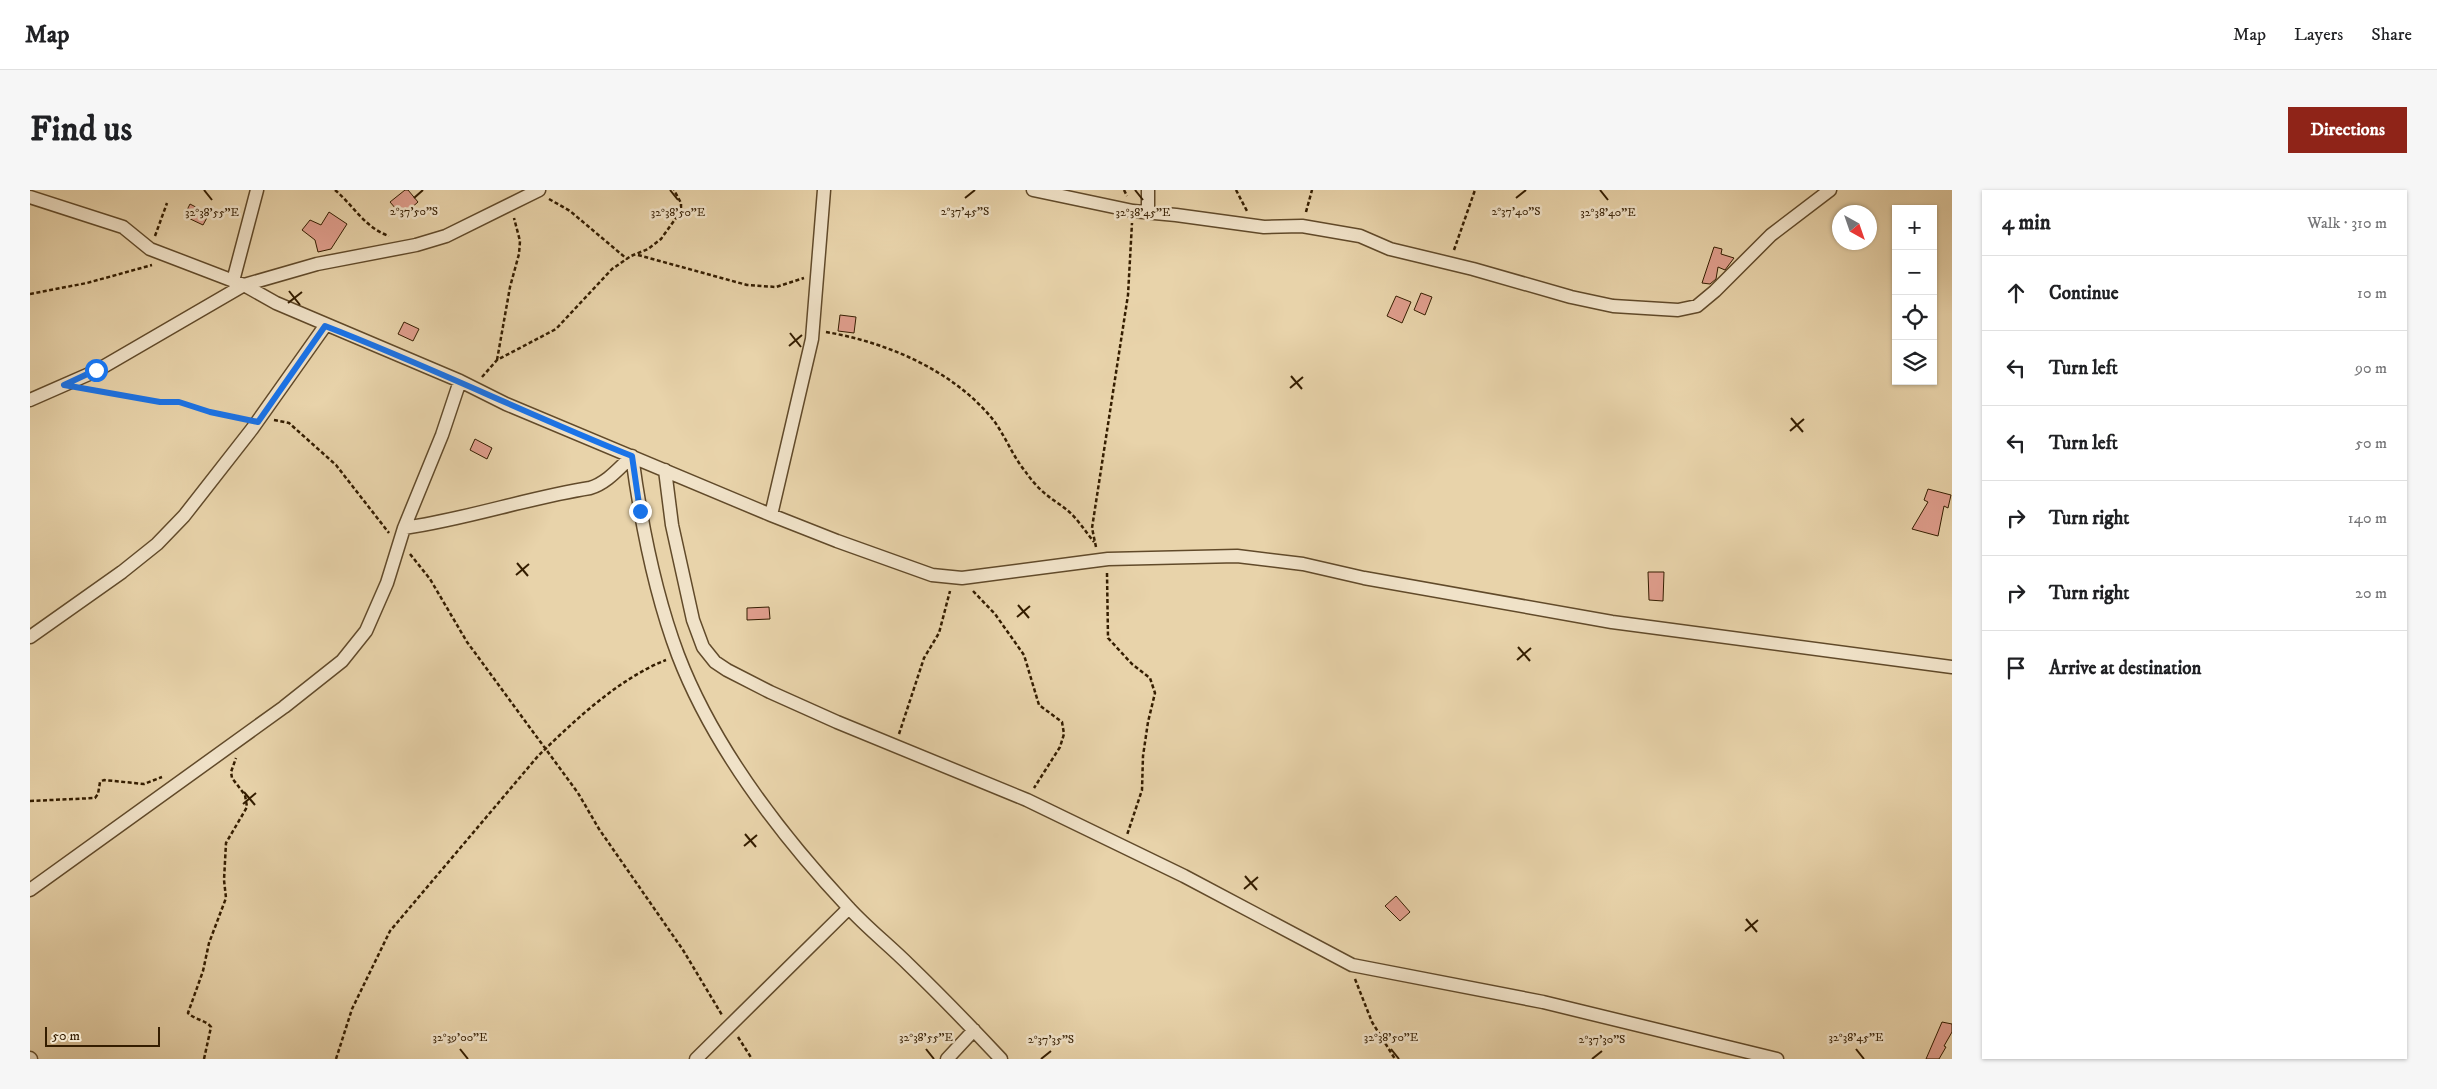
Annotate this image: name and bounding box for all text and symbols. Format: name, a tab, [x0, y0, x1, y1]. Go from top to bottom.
text: Map	[25, 20, 69, 50]
text: Map	[2233, 24, 2266, 46]
text: Layers	[2294, 24, 2343, 46]
text: Share	[2371, 24, 2412, 46]
button: Directions	[2288, 107, 2407, 153]
text: Find us	[30, 108, 132, 152]
text: 2°37'50"S	[390, 204, 438, 219]
text: 2°37'45"S	[941, 204, 989, 219]
text: 2°37'40"S	[1491, 204, 1541, 219]
text: 32°38'55"E	[185, 205, 240, 220]
text: 32°38'50"E	[651, 205, 706, 220]
text: 32°38'45"E	[1115, 205, 1171, 220]
text: 32°38'40"E	[1580, 205, 1636, 220]
north arrow	[1832, 205, 1877, 250]
map controls	[1892, 205, 1937, 385]
button: +	[1892, 205, 1937, 250]
text: 4 min	[2002, 210, 2051, 236]
text: Walk · 310 m	[2307, 213, 2387, 233]
button: −	[1892, 250, 1937, 295]
icon: ahead	[2002, 279, 2030, 307]
text: Continue	[2049, 282, 2119, 305]
text: 10 m	[2357, 283, 2387, 303]
button: locate	[1892, 295, 1937, 340]
button: layers	[1892, 340, 1937, 385]
icon: left	[2002, 354, 2030, 382]
text: Turn left	[2049, 357, 2118, 380]
text: 90 m	[2355, 358, 2387, 378]
route start	[85, 359, 108, 382]
icon: left	[2002, 429, 2030, 457]
text: Turn left	[2049, 432, 2118, 455]
text: 50 m	[2355, 433, 2387, 453]
route end	[629, 500, 652, 523]
icon: right	[2002, 504, 2030, 532]
text: Turn right	[2049, 507, 2129, 530]
text: 140 m	[2348, 508, 2387, 528]
icon: right	[2002, 579, 2030, 607]
text: Turn right	[2049, 582, 2129, 605]
text: 20 m	[2355, 583, 2387, 603]
icon: arrive	[2002, 654, 2030, 682]
text: Arrive at destination	[2049, 657, 2201, 680]
scale bar	[45, 1024, 160, 1047]
text: 50 m	[52, 1027, 80, 1045]
text: 32°39'00"E	[432, 1030, 488, 1045]
text: 32°38'55"E	[899, 1030, 954, 1045]
text: 32°38'50"E	[1364, 1030, 1419, 1045]
text: 32°38'45"E	[1828, 1030, 1884, 1045]
text: 2°37'35"S	[1028, 1032, 1074, 1047]
text: 2°37'30"S	[1579, 1032, 1625, 1047]

